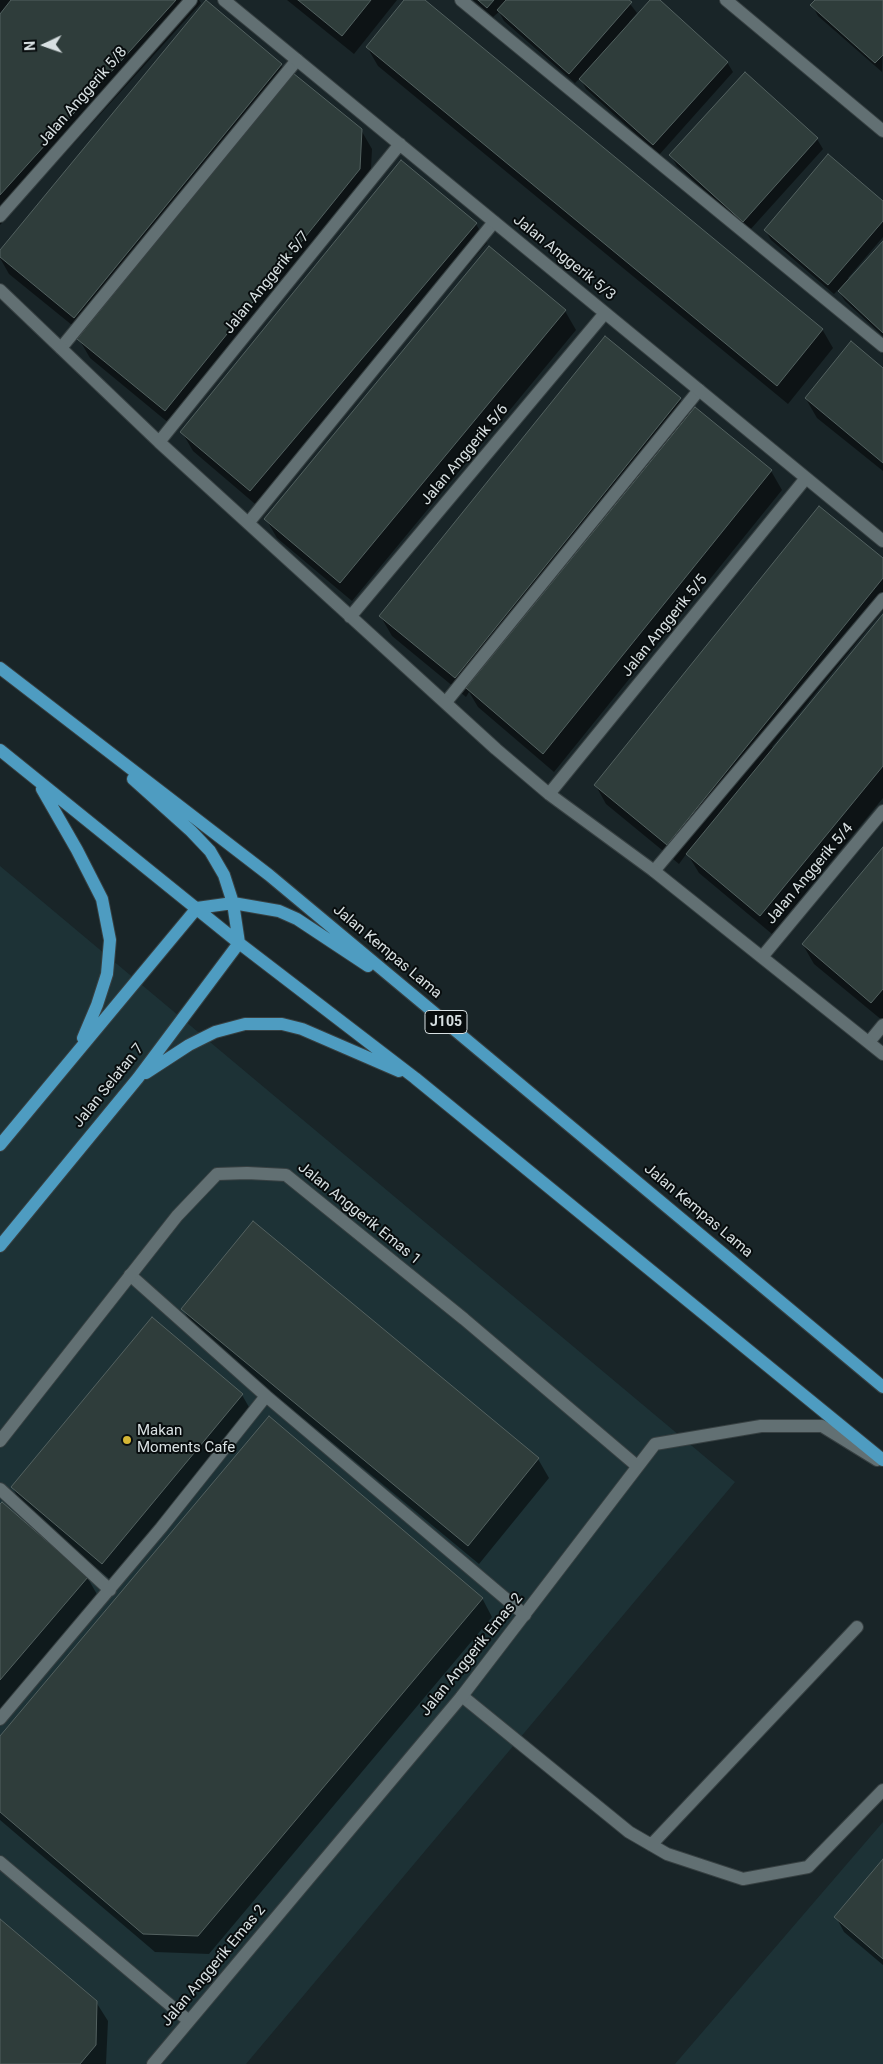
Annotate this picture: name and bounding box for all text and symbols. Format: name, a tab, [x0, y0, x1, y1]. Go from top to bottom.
north arrow	[20, 20, 70, 70]
text: N	[22, 40, 38, 51]
street label: Jalan Anggerik 5/8	[35, 43, 131, 151]
street label: Jalan Anggerik 5/3	[509, 211, 619, 305]
street label: Jalan Anggerik 5/7	[220, 228, 314, 338]
street label: Jalan Anggerik 5/6	[418, 401, 512, 509]
street label: Jalan Anggerik 5/5	[618, 571, 712, 681]
street label: Jalan Anggerik 5/4	[763, 820, 857, 928]
street label: Jalan Kempas Lama	[329, 901, 445, 1003]
road number: J105	[425, 1010, 467, 1034]
street label: Jalan Selatan 7	[70, 1041, 148, 1131]
street label: Jalan Anggerik Emas 1	[294, 1159, 424, 1269]
street label: Jalan Kempas Lama	[640, 1160, 756, 1262]
place label: Makan Moments Cafe	[137, 1422, 235, 1457]
marker: Makan Moments Cafe	[121, 1434, 133, 1446]
street label: Jalan Anggerik Emas 2	[417, 1590, 527, 1720]
street label: Jalan Anggerik Emas 2	[158, 1902, 270, 2030]

